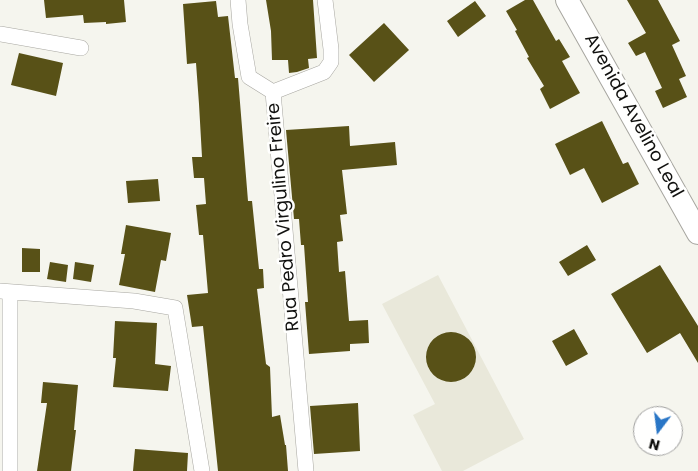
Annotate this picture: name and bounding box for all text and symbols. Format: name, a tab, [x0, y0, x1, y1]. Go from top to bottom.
street label: Avenida Avelino Leal	[579, 30, 687, 202]
street label: Rua Pedro Virgulino Freire	[263, 102, 305, 332]
north arrow	[633, 406, 683, 456]
text: N	[647, 434, 662, 456]

